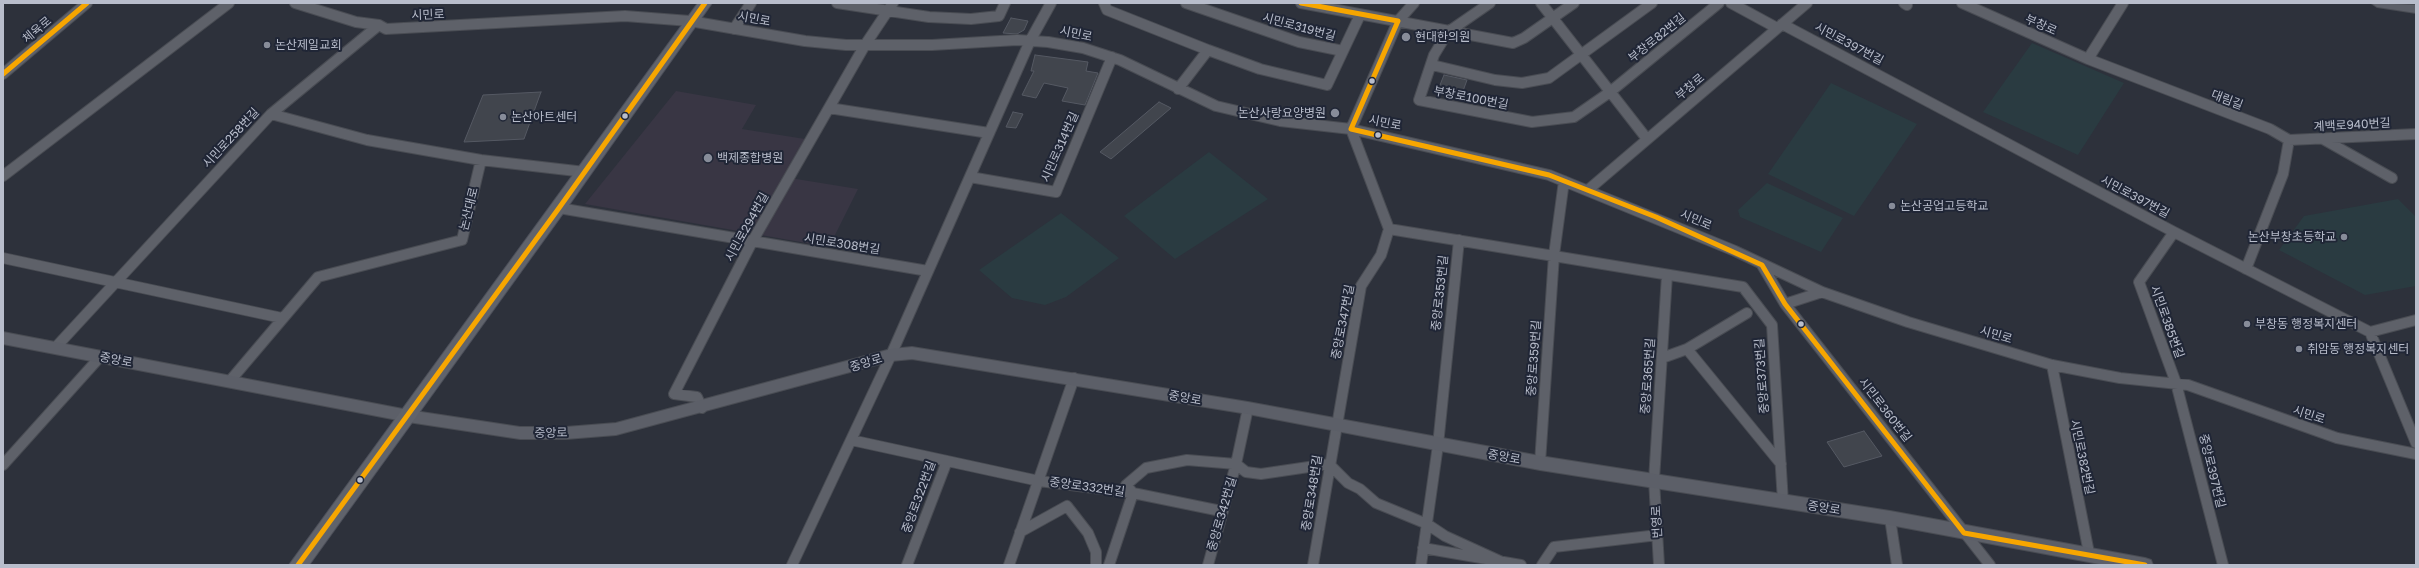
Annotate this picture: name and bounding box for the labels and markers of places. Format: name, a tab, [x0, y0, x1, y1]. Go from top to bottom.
place label: 현대한의원	[1415, 30, 1470, 44]
marker: 현대한의원	[1400, 31, 1412, 43]
place label: 논산제일교회	[275, 38, 341, 52]
marker: 논산제일교회	[262, 40, 272, 50]
unlabelled marker	[1367, 76, 1377, 86]
place label: 논산사랑요양병원	[1238, 106, 1326, 120]
marker: 논산사랑요양병원	[1329, 107, 1341, 119]
place label: 논산아트센터	[511, 110, 577, 124]
unlabelled marker	[620, 111, 630, 121]
marker: 논산아트센터	[498, 112, 508, 122]
unlabelled marker	[1373, 130, 1383, 140]
place label: 백제종합병원	[717, 151, 783, 165]
marker: 백제종합병원	[702, 152, 714, 164]
place label: 논산공업고등학교	[1900, 199, 1988, 213]
marker: 논산공업고등학교	[1887, 201, 1897, 211]
place label: 논산부창초등학교	[2248, 230, 2336, 244]
marker: 논산부창초등학교	[2339, 232, 2349, 242]
place label: 부창동 행정복지센터	[2255, 317, 2357, 331]
unlabelled marker	[1796, 319, 1806, 329]
marker: 부창동 행정복지센터	[2242, 319, 2252, 329]
place label: 취암동 행정복지센터	[2307, 342, 2409, 356]
marker: 취암동 행정복지센터	[2294, 344, 2304, 354]
unlabelled marker	[355, 475, 365, 485]

